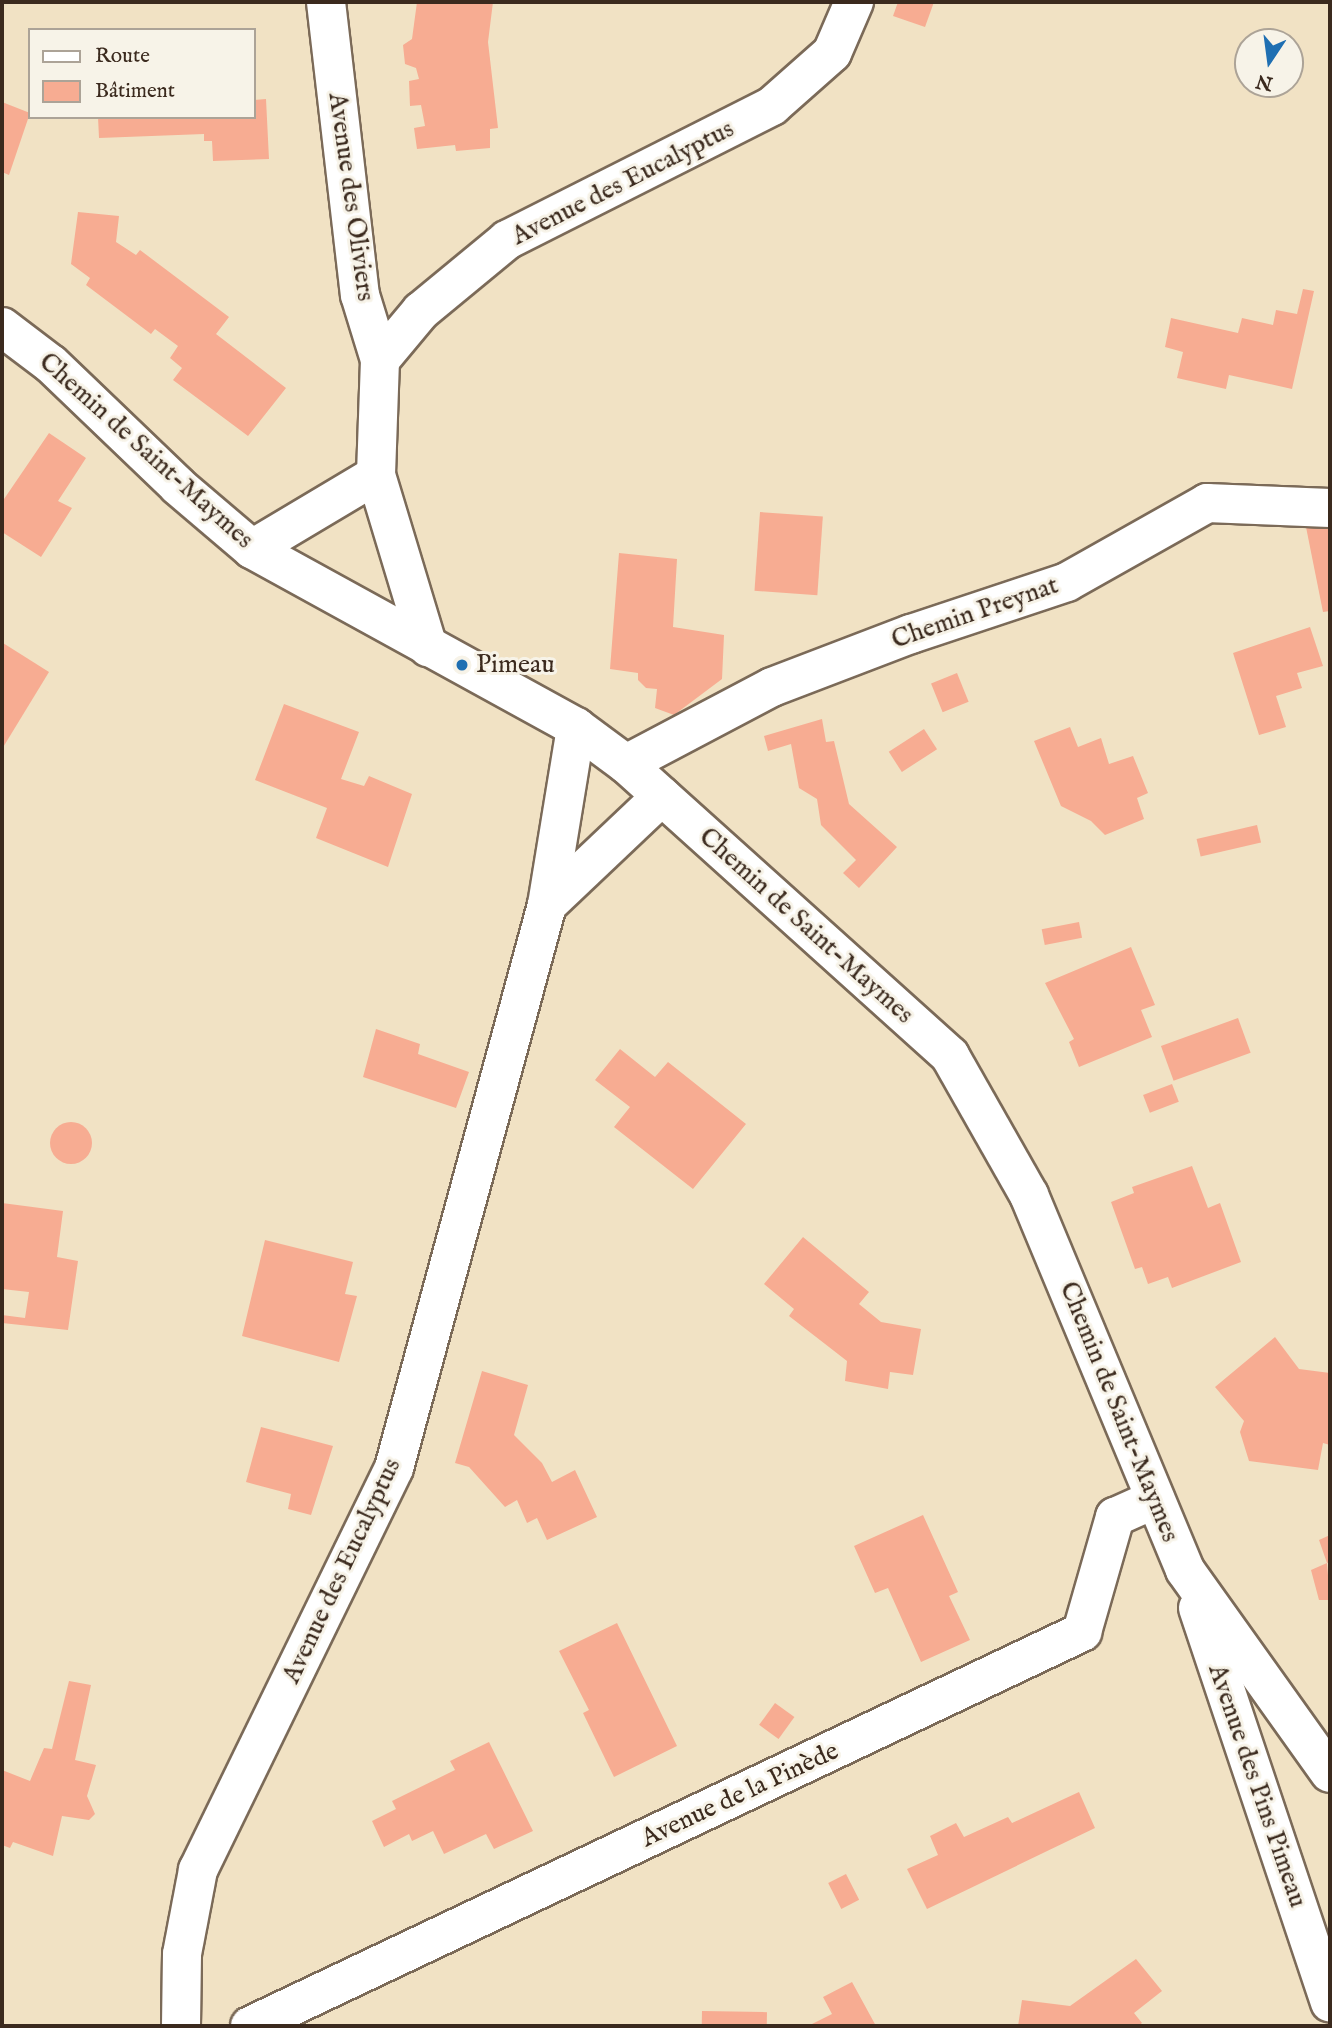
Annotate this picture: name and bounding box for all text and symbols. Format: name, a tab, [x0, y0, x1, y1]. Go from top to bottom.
legend	[28, 28, 256, 119]
north arrow	[1234, 28, 1304, 98]
text: Route	[95, 43, 150, 70]
text: N	[1254, 68, 1275, 95]
text: Bâtiment	[95, 78, 175, 105]
street label: Avenue des Oliviers	[321, 91, 381, 303]
street label: Avenue des Eucalyptus	[507, 114, 739, 252]
street label: Chemin de Saint-Maymes	[32, 346, 260, 556]
street label: Chemin Preynat	[888, 570, 1062, 656]
place label: Pimeau	[476, 649, 555, 681]
marker: Pimeau	[454, 657, 470, 673]
street label: Chemin de Saint-Maymes	[692, 821, 920, 1031]
street label: Chemin de Saint-Maymes	[1052, 1277, 1186, 1547]
street label: Avenue des Eucalyptus	[276, 1453, 408, 1689]
street label: Avenue des Pins Pimeau	[1201, 1660, 1313, 1912]
street label: Avenue de la Pinède	[636, 1736, 844, 1854]

